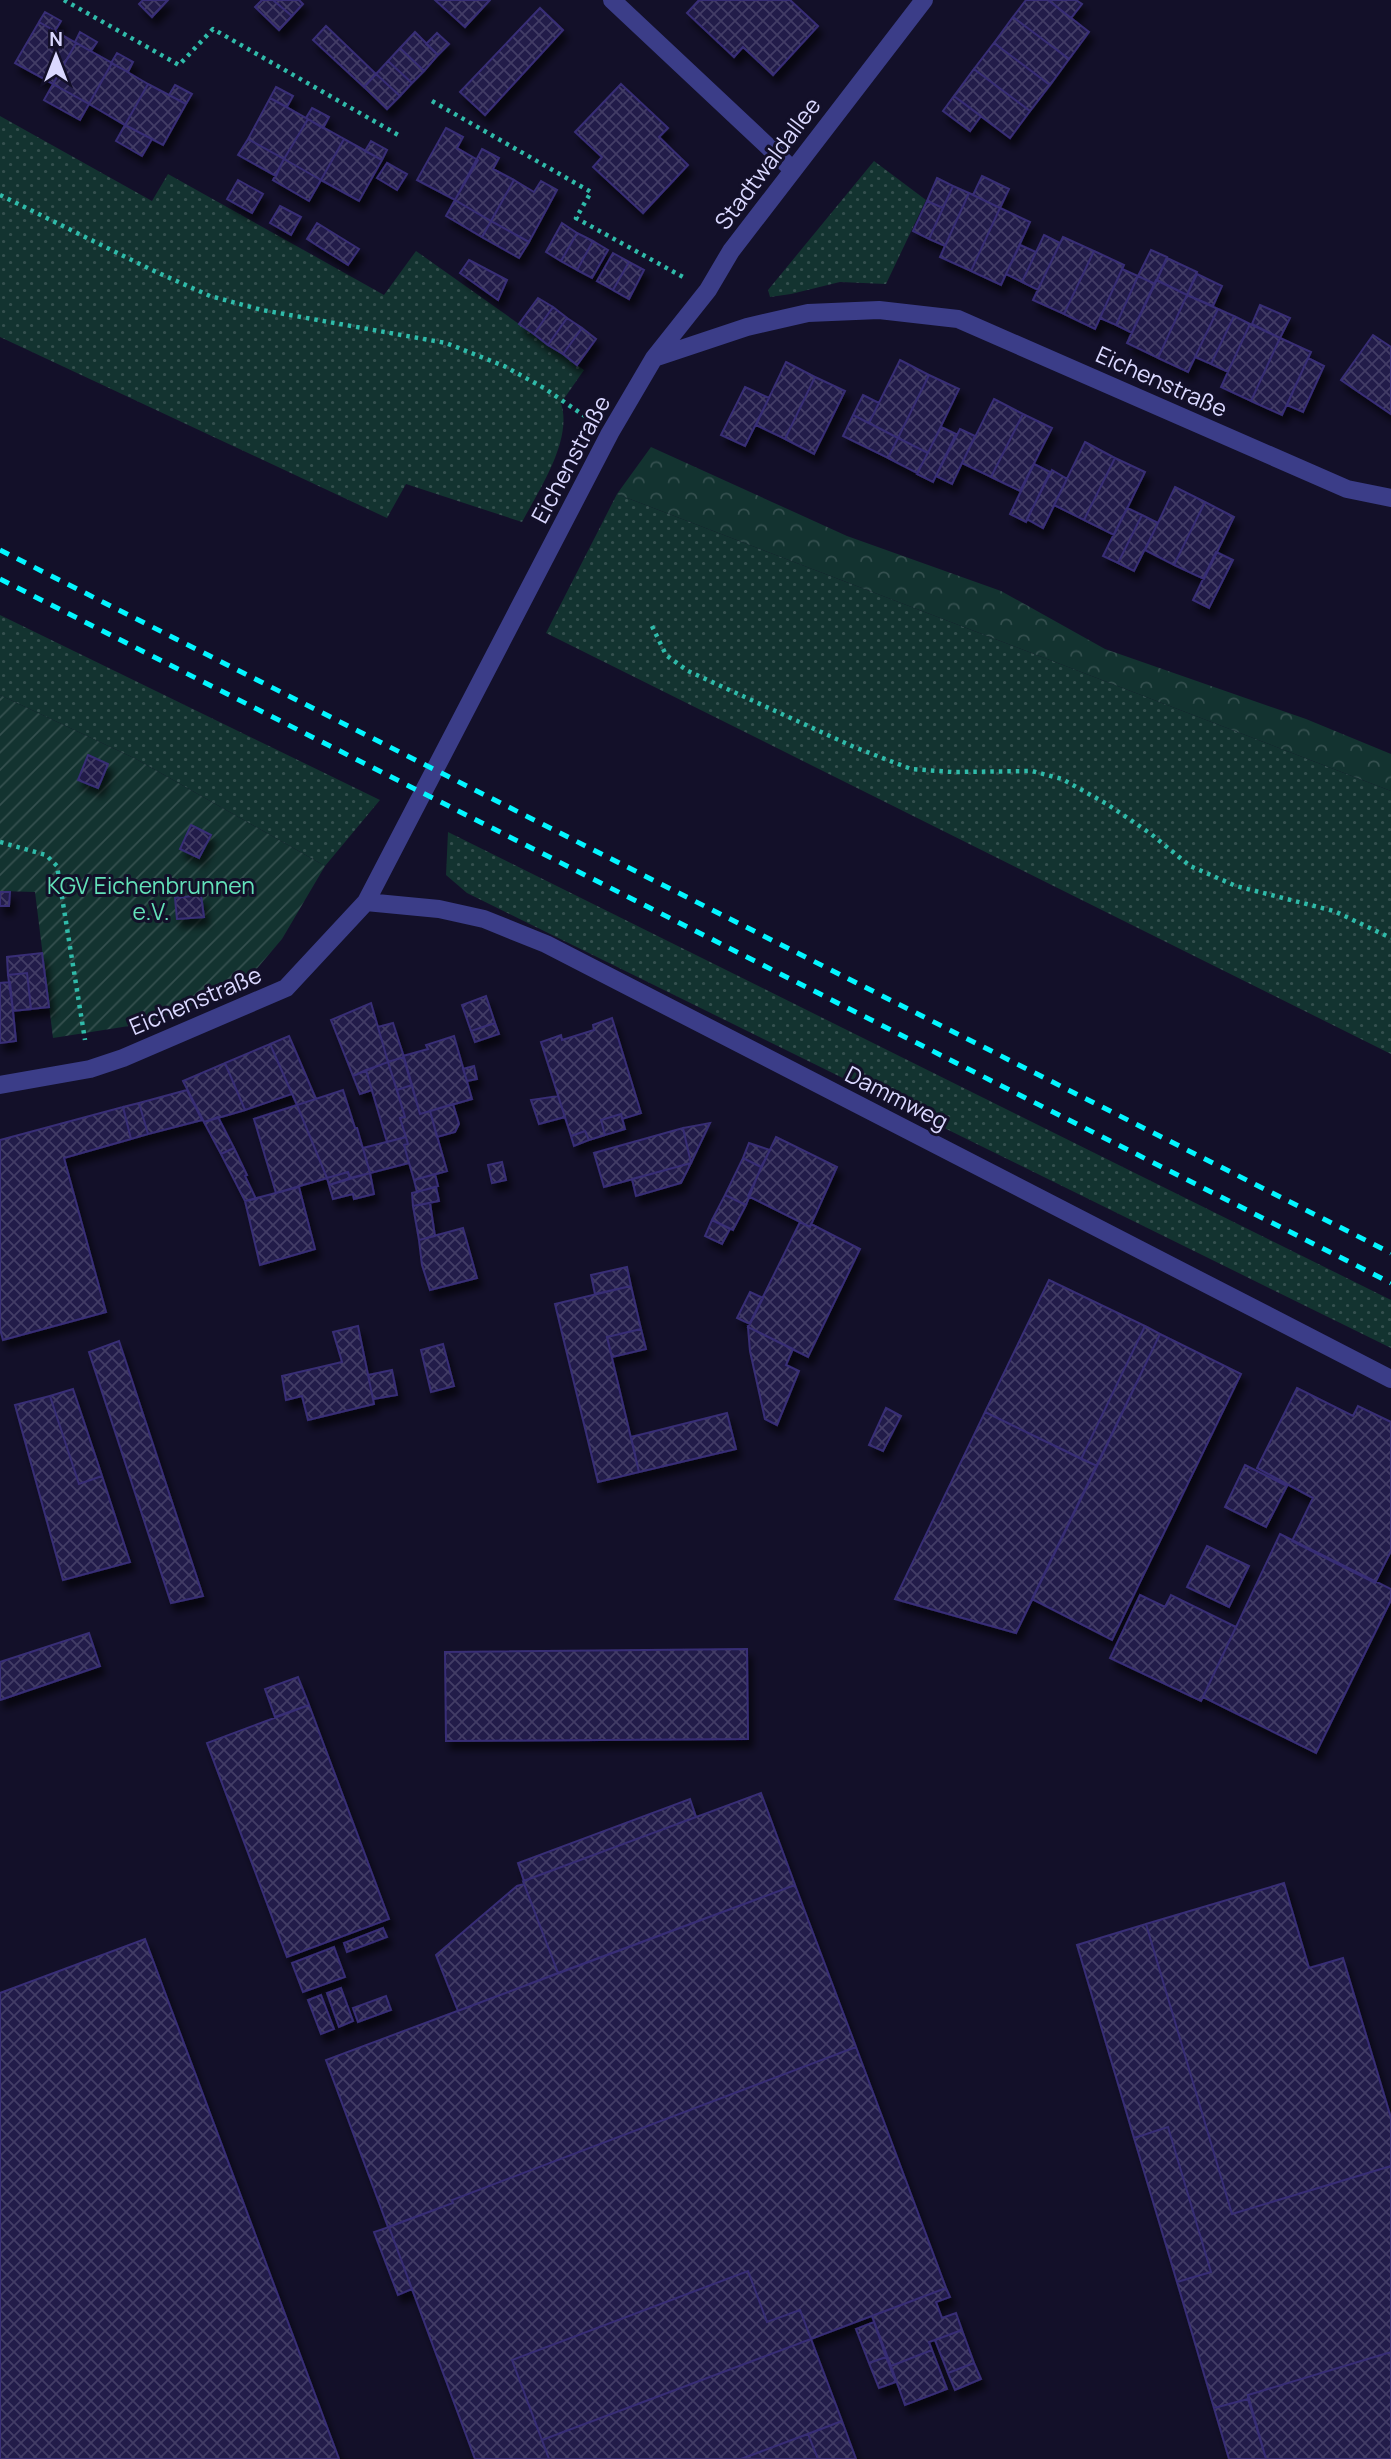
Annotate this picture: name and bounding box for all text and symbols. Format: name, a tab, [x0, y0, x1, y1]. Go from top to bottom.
north arrow	[21, 21, 91, 91]
text: N	[49, 26, 63, 52]
street label: Stadtwaldallee	[707, 90, 827, 236]
street label: Eichenstraße	[1091, 338, 1233, 424]
street label: Eichenstraße	[523, 389, 617, 529]
park label: KGV Eichenbrunnen e.V.	[47, 869, 255, 927]
street label: Eichenstraße	[124, 958, 266, 1042]
street label: Dammweg	[840, 1057, 954, 1137]

